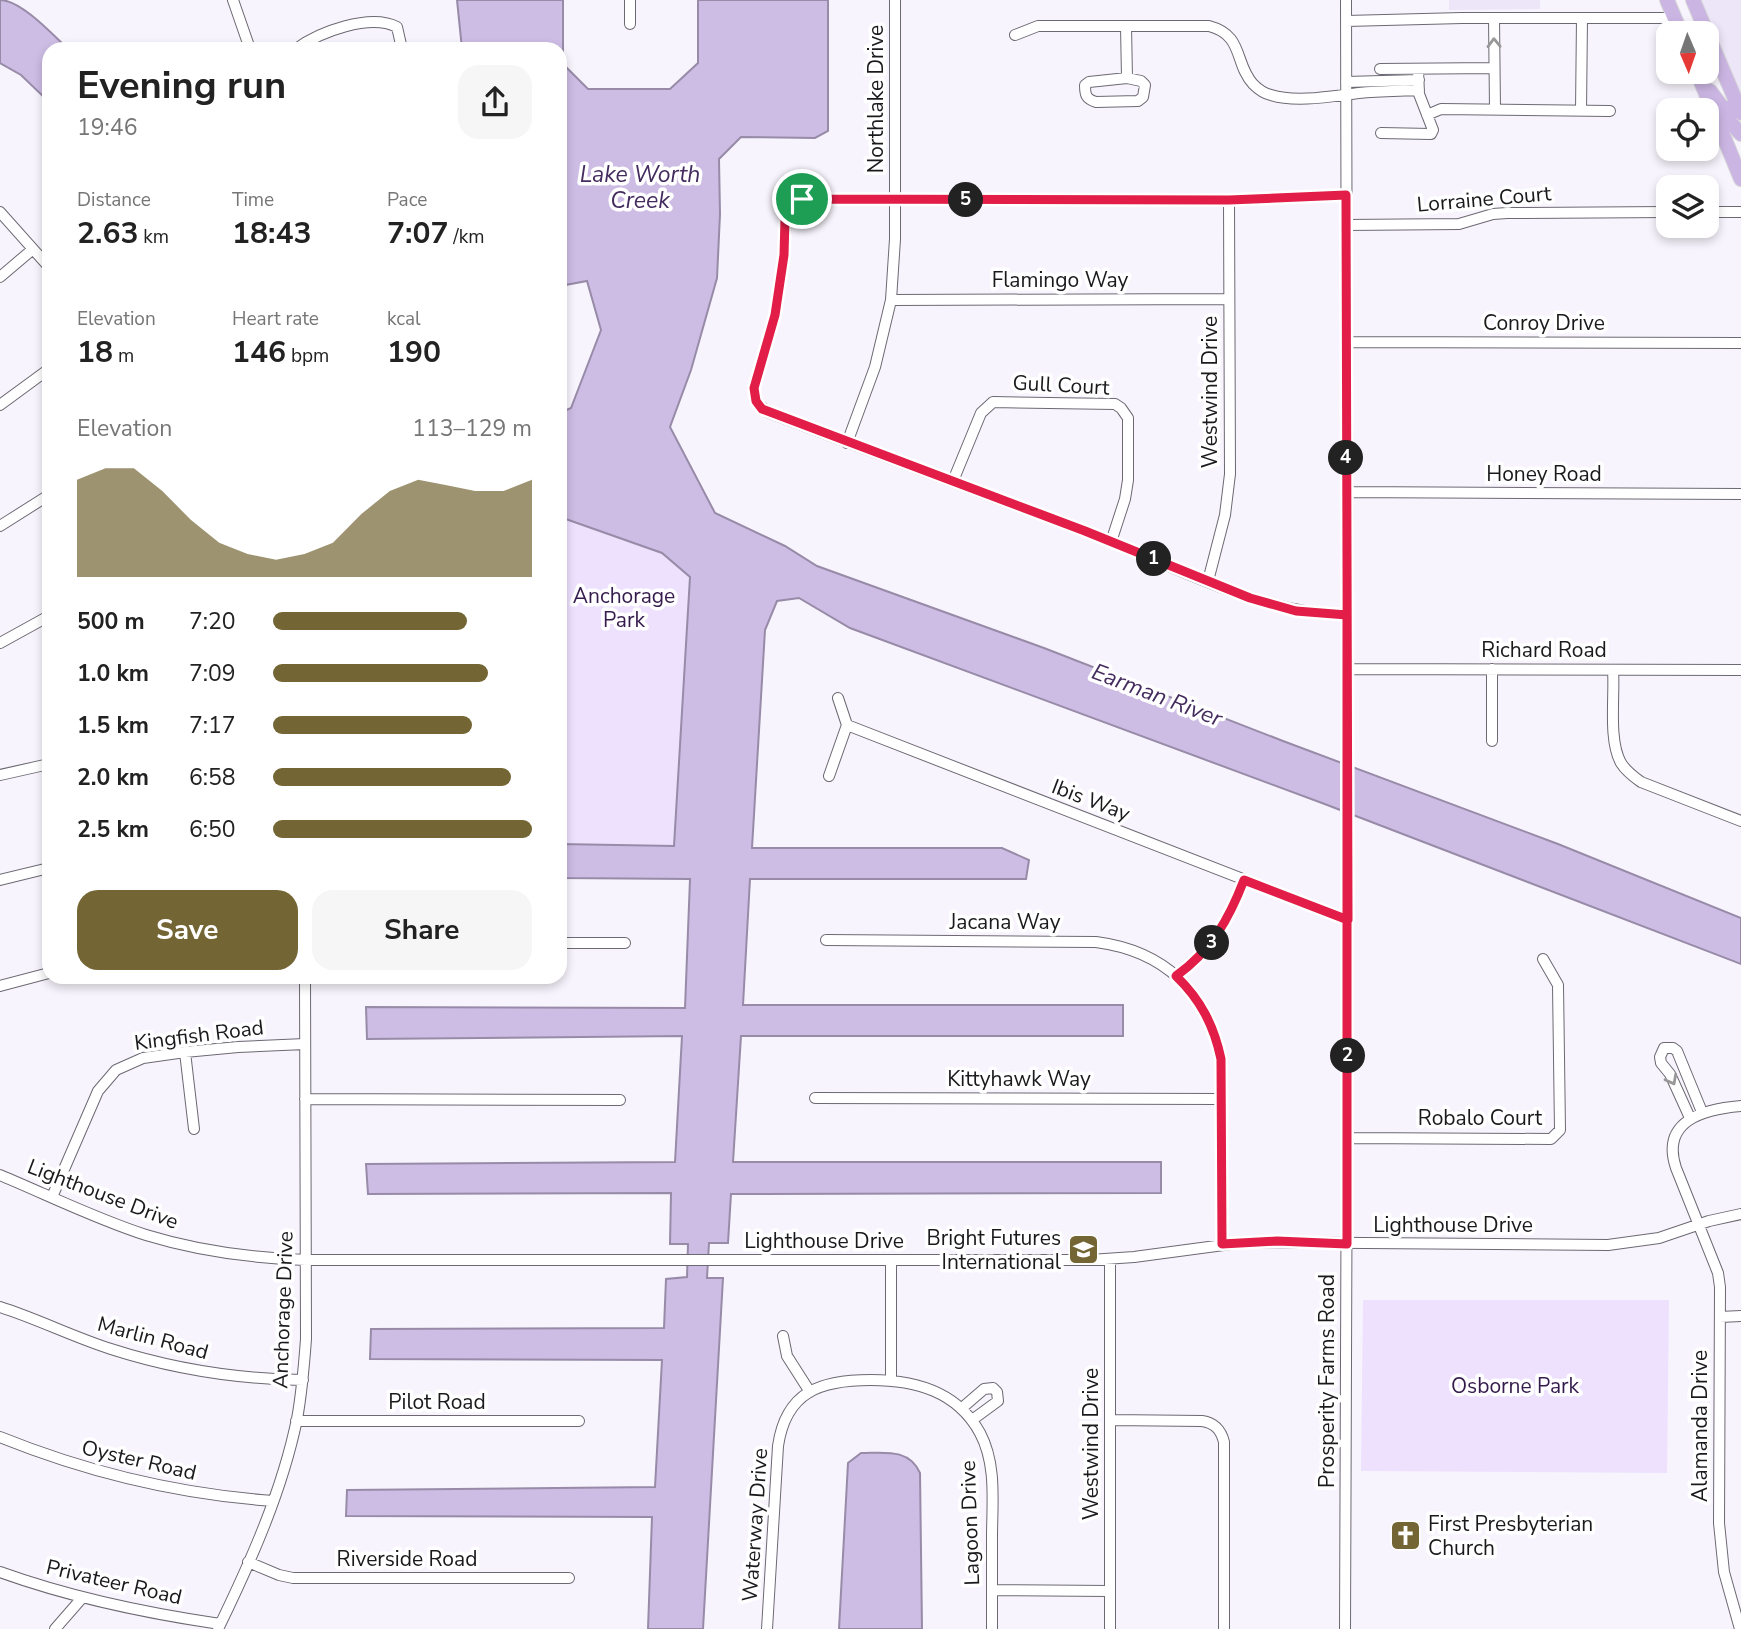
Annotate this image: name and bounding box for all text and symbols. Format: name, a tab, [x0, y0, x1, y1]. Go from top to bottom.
north arrow	[1656, 21, 1718, 84]
map controls	[1656, 21, 1719, 238]
street label: Northlake Drive	[862, 25, 890, 173]
one-way arrow	[1486, 37, 1502, 48]
text: Evening run	[77, 60, 286, 111]
button: share	[458, 65, 532, 139]
button: locate	[1656, 98, 1719, 161]
text: 19:46	[77, 112, 137, 143]
water label: Lake Worth Creek	[580, 159, 700, 216]
pin	[772, 169, 832, 229]
button: layers	[1656, 175, 1719, 238]
street label: Lorraine Court	[1416, 179, 1553, 219]
icon: arrive	[783, 180, 821, 218]
pin: 5	[948, 182, 984, 218]
text: 5	[960, 186, 971, 212]
text: Distance	[77, 187, 151, 213]
text: Time	[232, 187, 274, 213]
text: Pace	[387, 187, 427, 213]
text: 2.63	[77, 213, 138, 254]
text: 18:43	[232, 213, 311, 254]
text: 7:07	[387, 213, 448, 254]
text: km	[138, 224, 169, 250]
text: /km	[448, 224, 484, 250]
street label: Flamingo Way	[992, 266, 1129, 294]
text: Elevation	[77, 306, 156, 332]
text: Heart rate	[232, 306, 319, 332]
text: kcal	[387, 306, 421, 332]
street label: Conroy Drive	[1483, 309, 1605, 337]
street label: Westwind Drive	[1196, 316, 1224, 468]
text: 18	[77, 332, 113, 373]
text: 146	[232, 332, 286, 373]
text: 190	[387, 332, 441, 373]
text: m	[113, 343, 134, 369]
text: bpm	[286, 343, 329, 369]
street label: Gull Court	[1012, 368, 1111, 402]
text: Elevation	[77, 413, 172, 444]
text: 113–129 m	[412, 413, 532, 444]
pin: 4	[1328, 440, 1364, 476]
text: 4	[1340, 444, 1351, 470]
street label: Honey Road	[1486, 460, 1602, 488]
pin: 1	[1136, 542, 1172, 576]
text: 1	[1148, 545, 1159, 571]
park label: Anchorage Park	[573, 582, 675, 634]
text: 500 m	[77, 606, 145, 637]
text: 7:20	[189, 606, 236, 637]
street label: Richard Road	[1481, 636, 1607, 664]
water label: Earman River	[1087, 656, 1227, 734]
text: 1.0 km	[77, 658, 149, 689]
text: 7:09	[189, 658, 236, 689]
text: 1.5 km	[77, 710, 149, 741]
text: 7:17	[189, 710, 236, 741]
text: 2.0 km	[77, 762, 149, 793]
text: 6:58	[189, 762, 236, 793]
street label: Ibis Way	[1048, 772, 1134, 828]
text: 2.5 km	[77, 814, 149, 845]
text: 6:50	[189, 814, 236, 845]
button: Save	[77, 890, 298, 970]
button: Share	[312, 890, 532, 970]
street label: Jacana Way	[949, 908, 1061, 936]
pin: 3	[1194, 926, 1230, 960]
text: 3	[1206, 929, 1217, 955]
street label: Kingfish Road	[133, 1013, 265, 1057]
pin: 2	[1330, 1038, 1366, 1074]
text: 2	[1342, 1042, 1353, 1068]
street label: Kittyhawk Way	[947, 1065, 1091, 1093]
one-way arrow	[1664, 1073, 1678, 1085]
street label: Robalo Court	[1418, 1104, 1543, 1132]
street label: Lighthouse Drive	[23, 1152, 183, 1236]
street label: Lighthouse Drive	[1373, 1211, 1533, 1239]
place label: Bright Futures International	[927, 1224, 1062, 1276]
street label: Lighthouse Drive	[744, 1227, 904, 1255]
street label: Anchorage Drive	[266, 1231, 300, 1389]
school or university icon: Bright Futures International	[1067, 1233, 1101, 1267]
street label: Prosperity Farms Road	[1313, 1274, 1341, 1488]
street label: Marlin Road	[94, 1310, 212, 1366]
street label: Alamanda Drive	[1686, 1350, 1714, 1502]
street label: Westwind Drive	[1077, 1368, 1105, 1520]
park label: Osborne Park	[1451, 1372, 1580, 1400]
street label: Pilot Road	[388, 1388, 486, 1416]
street label: Oyster Road	[79, 1433, 199, 1487]
street label: Waterway Drive	[736, 1447, 774, 1603]
street label: Lagoon Drive	[954, 1460, 986, 1586]
place label: First Presbyterian Church	[1428, 1510, 1593, 1562]
church icon: First Presbyterian Church	[1388, 1519, 1422, 1553]
street label: Riverside Road	[337, 1545, 477, 1573]
street label: Privateer Road	[43, 1553, 185, 1611]

